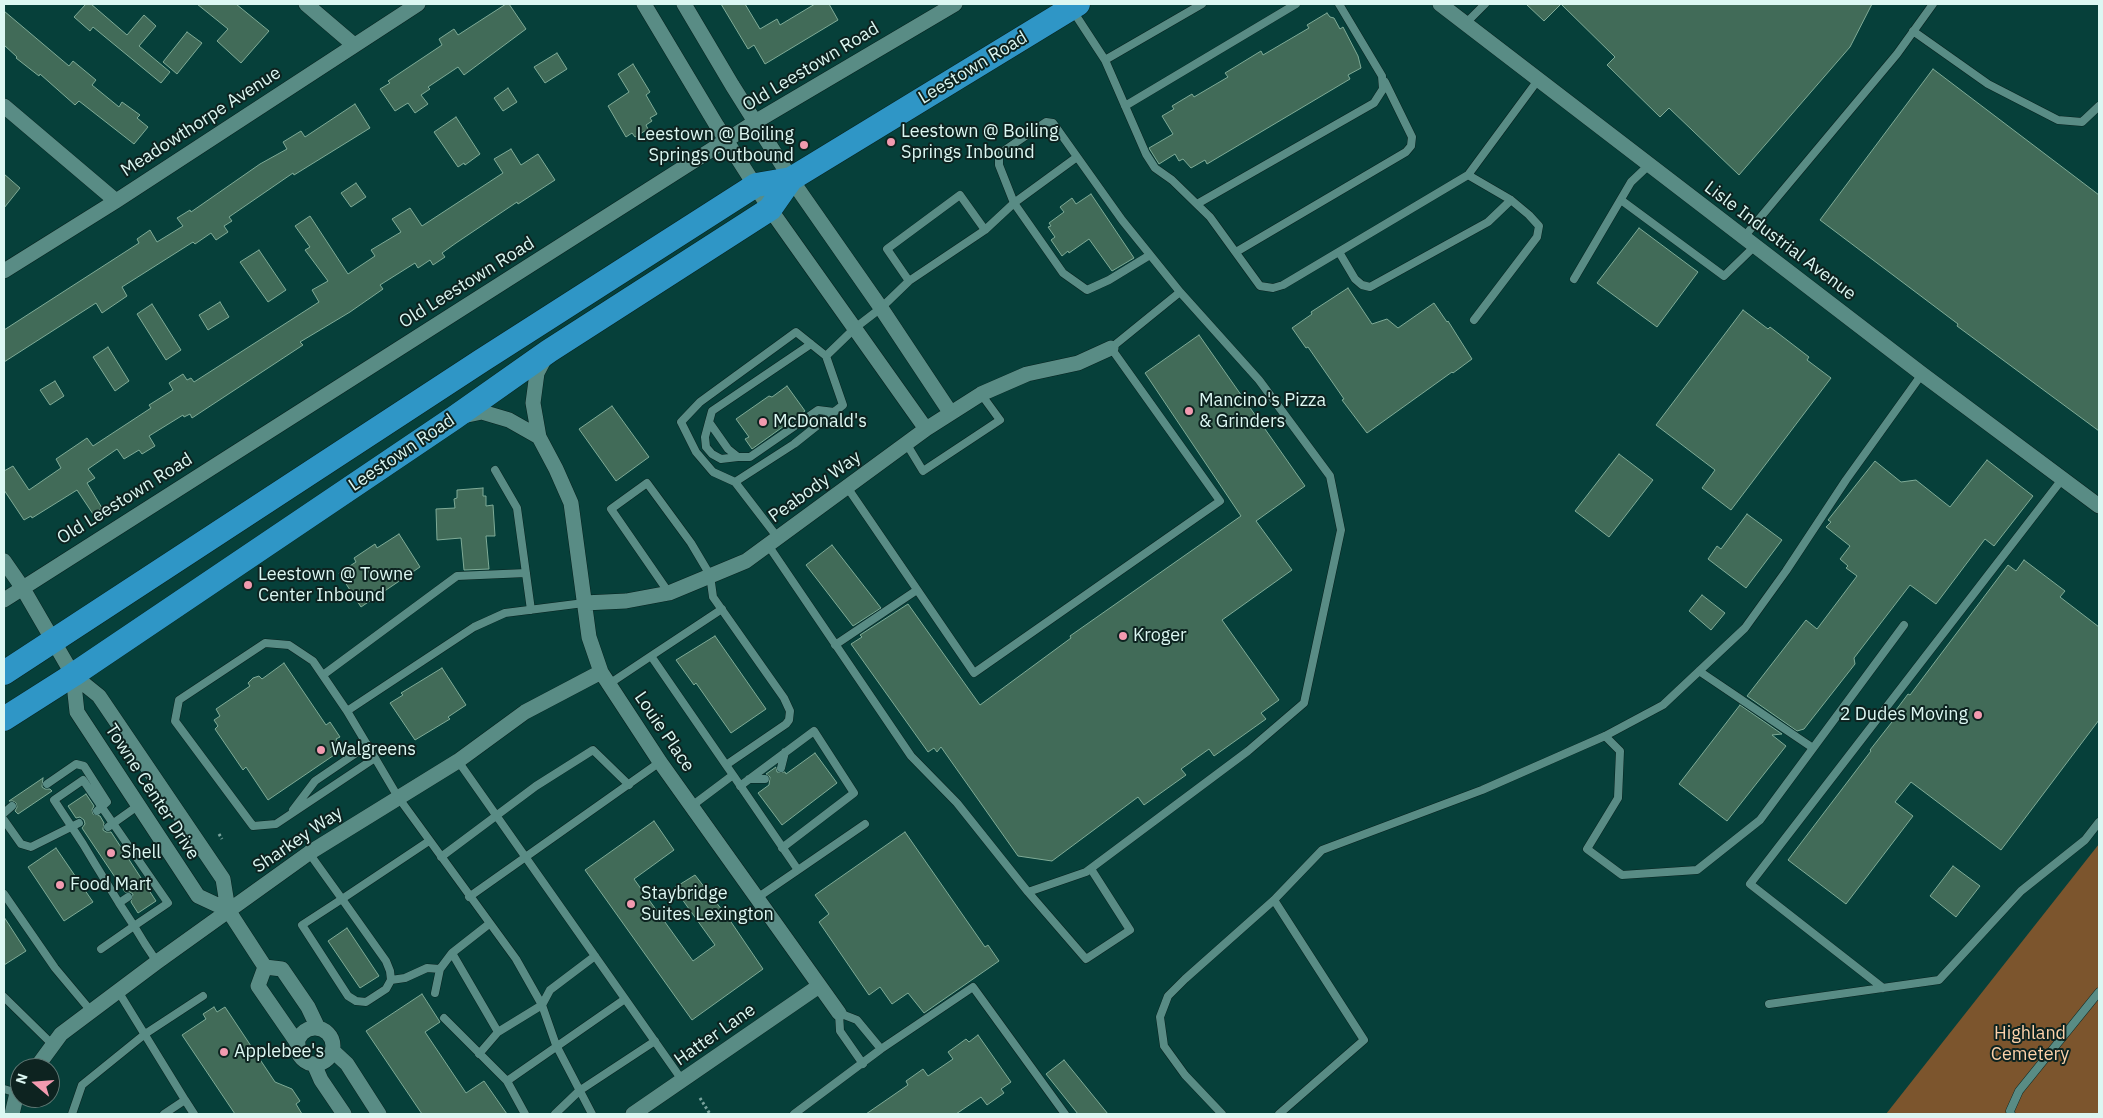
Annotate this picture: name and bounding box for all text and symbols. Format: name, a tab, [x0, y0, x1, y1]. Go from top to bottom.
street label: Old Leestown Road	[739, 18, 883, 116]
street label: Leestown Road	[915, 27, 1031, 109]
street label: Meadowthorpe Avenue	[117, 62, 285, 182]
place label: Leestown @ Boiling Springs Inbound	[901, 121, 1059, 163]
place label: Leestown @ Boiling Springs Outbound	[636, 124, 794, 166]
marker: Leestown @ Boiling Springs Inbound	[885, 136, 897, 148]
marker: Leestown @ Boiling Springs Outbound	[798, 139, 810, 151]
street label: Lisle Industrial Avenue	[1700, 177, 1860, 305]
street label: Old Leestown Road	[395, 233, 539, 333]
place label: Mancino's Pizza & Grinders	[1199, 390, 1326, 432]
marker: Mancino's Pizza & Grinders	[1183, 405, 1195, 417]
street label: Leestown Road	[345, 410, 459, 496]
place label: McDonald's	[773, 411, 867, 433]
marker: McDonald's	[757, 416, 769, 428]
street label: Peabody Way	[765, 446, 865, 528]
street label: Old Leestown Road	[53, 449, 197, 549]
place label: Leestown @ Towne Center Inbound	[258, 564, 413, 606]
marker: Leestown @ Towne Center Inbound	[242, 579, 254, 591]
place label: Kroger	[1133, 625, 1187, 647]
marker: Kroger	[1117, 630, 1129, 642]
street label: Louie Place	[629, 688, 699, 776]
place label: 2 Dudes Moving	[1840, 704, 1968, 726]
marker: 2 Dudes Moving	[1972, 709, 1984, 721]
street label: Towne Center Drive	[100, 720, 204, 864]
place label: Walgreens	[331, 739, 416, 761]
marker: Walgreens	[315, 744, 327, 756]
street label: Sharkey Way	[249, 802, 347, 878]
place label: Shell	[121, 842, 161, 864]
marker: Shell	[105, 847, 117, 859]
place label: Food Mart	[70, 874, 152, 896]
marker: Food Mart	[54, 879, 66, 891]
place label: Staybridge Suites Lexington	[641, 883, 774, 926]
marker: Staybridge Suites Lexington	[625, 898, 637, 910]
street label: Hatter Lane	[670, 999, 760, 1071]
park label: Highland Cemetery	[1991, 1023, 2069, 1066]
place label: Applebee's	[234, 1041, 324, 1063]
marker: Applebee's	[218, 1046, 230, 1058]
north arrow	[10, 1058, 60, 1108]
text: N	[12, 1071, 32, 1086]

